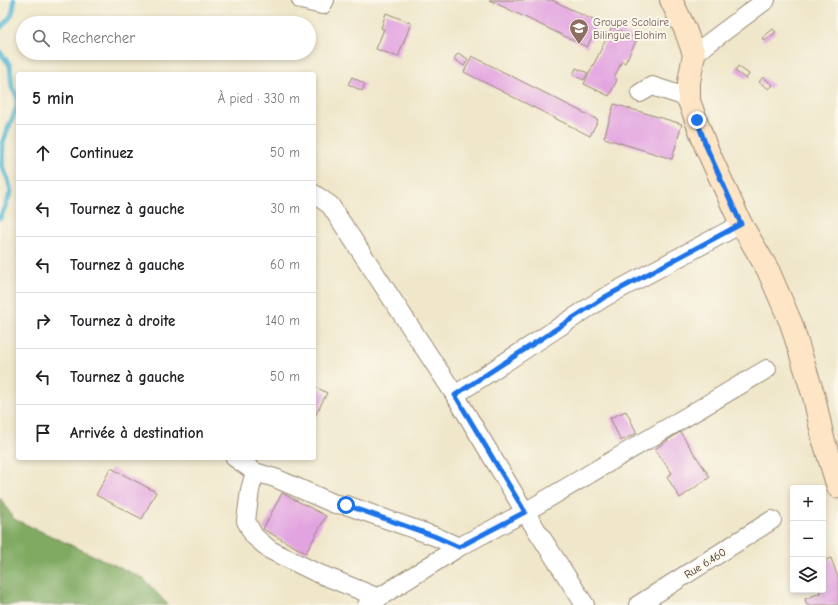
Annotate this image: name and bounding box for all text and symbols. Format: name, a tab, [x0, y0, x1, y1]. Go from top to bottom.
search box	[16, 16, 316, 60]
place label: Groupe Scolaire Bilingue Elohim	[593, 16, 669, 42]
school or university icon: Groupe Scolaire Bilingue Elohim	[568, 17, 590, 45]
icon: search	[30, 27, 52, 49]
text: Rechercher	[62, 29, 135, 47]
text: 5 min	[32, 89, 74, 108]
text: À pied · 330 m	[218, 91, 300, 106]
route end	[688, 111, 706, 129]
icon: ahead	[32, 142, 54, 164]
text: Continuez	[70, 144, 133, 162]
text: 50 m	[270, 145, 300, 160]
icon: left	[32, 198, 54, 220]
text: Tournez à gauche	[70, 200, 184, 218]
text: 30 m	[270, 201, 300, 216]
icon: left	[32, 254, 54, 276]
text: Tournez à gauche	[70, 256, 184, 274]
text: 60 m	[270, 257, 300, 272]
icon: right	[32, 310, 54, 332]
text: Tournez à droite	[70, 312, 175, 330]
text: 140 m	[266, 313, 300, 328]
icon: left	[32, 366, 54, 388]
text: Tournez à gauche	[70, 368, 184, 386]
text: 50 m	[270, 369, 300, 384]
icon: arrive	[32, 422, 54, 444]
text: Arrivée à destination	[70, 424, 204, 442]
map controls	[790, 485, 826, 593]
button: +	[790, 485, 826, 521]
route start	[337, 496, 355, 514]
button: −	[790, 521, 826, 557]
street label: Rue 6.460	[682, 545, 729, 581]
button: layers	[790, 557, 826, 593]

